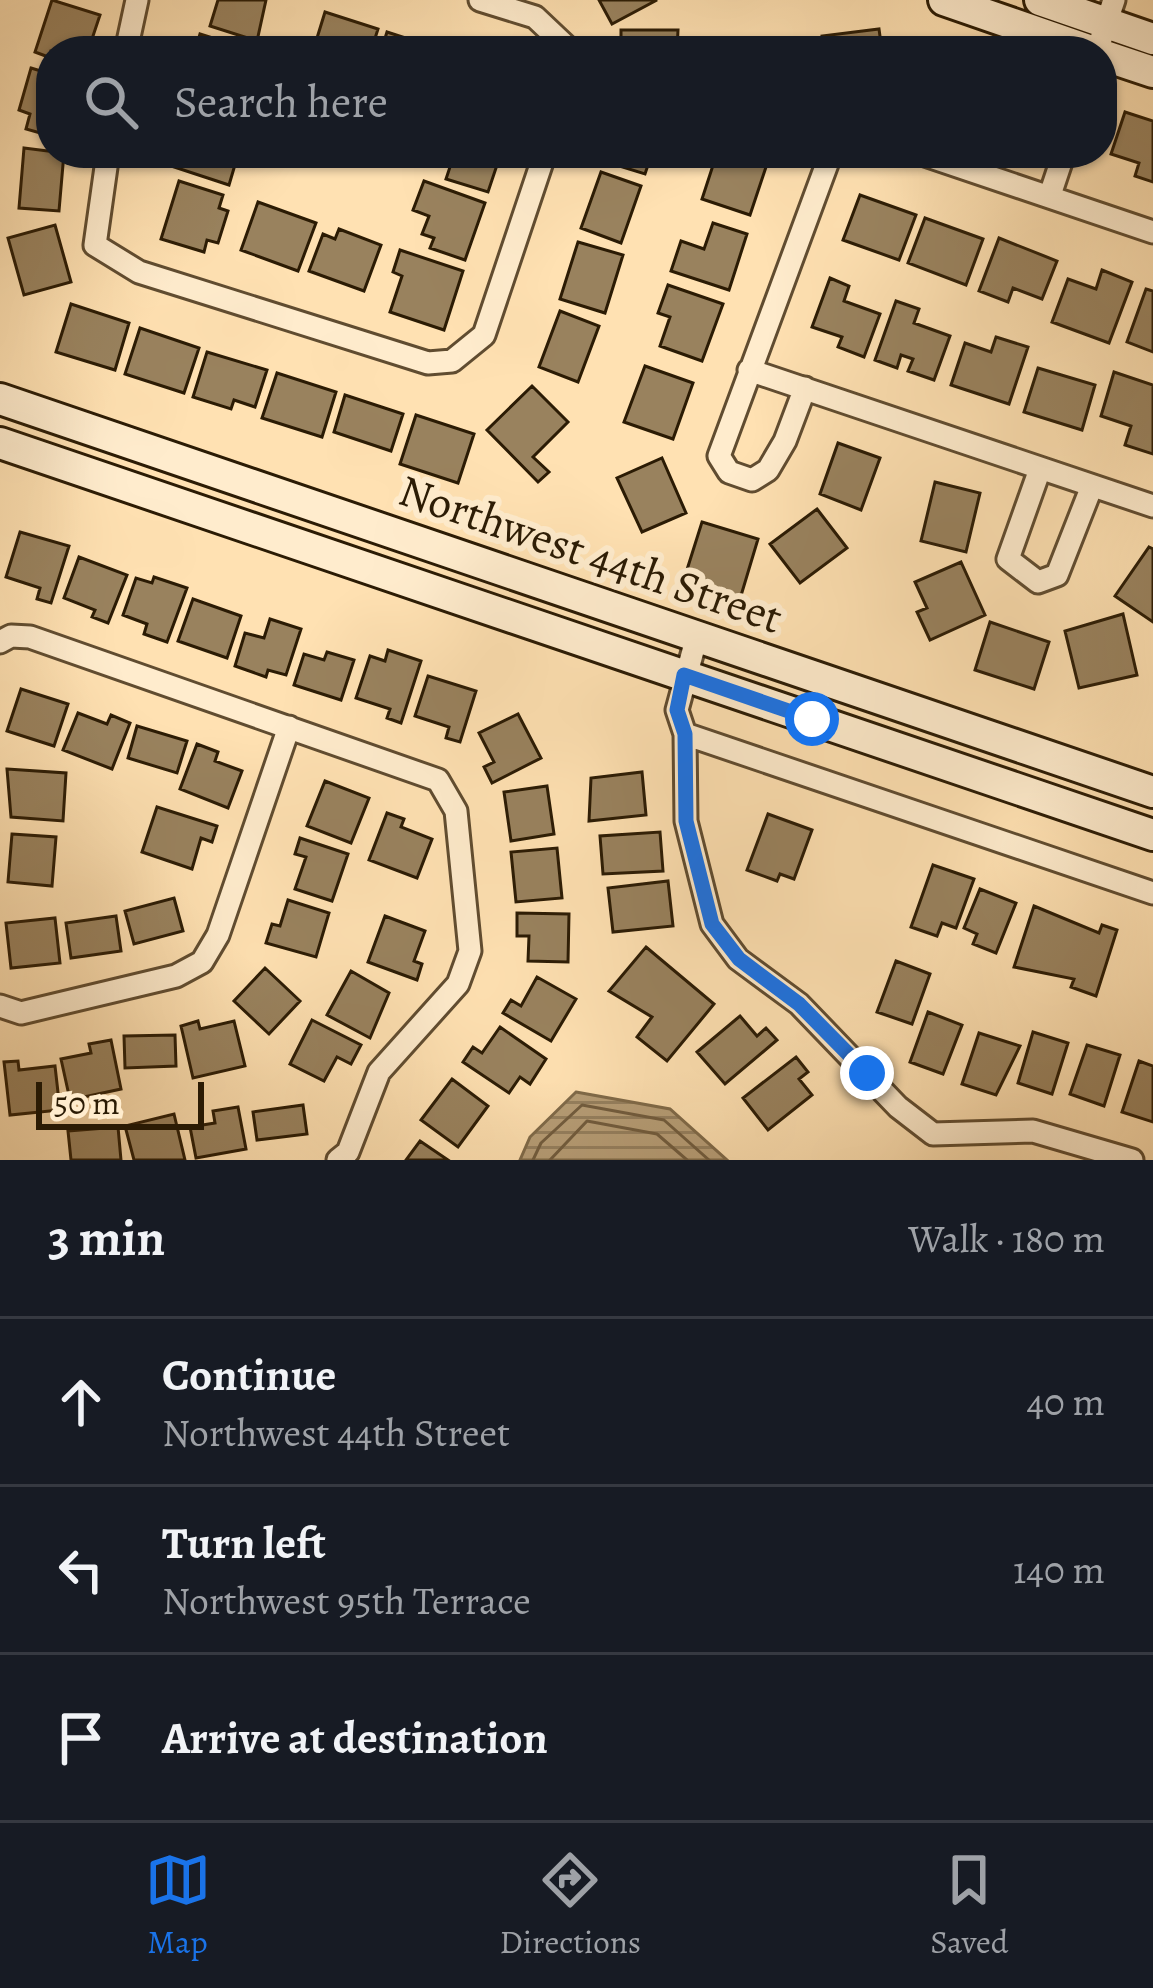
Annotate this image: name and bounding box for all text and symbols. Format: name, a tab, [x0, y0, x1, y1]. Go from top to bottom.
search box	[36, 36, 1117, 168]
icon: search	[78, 69, 144, 135]
text: Search here	[174, 71, 388, 133]
street label: Northwest 44th Street	[391, 459, 791, 649]
route start	[785, 692, 839, 746]
route end	[840, 1046, 894, 1100]
scale bar	[36, 1076, 204, 1129]
text: 50 m	[54, 1080, 120, 1125]
text: 3 min	[48, 1203, 165, 1273]
text: Walk · 180 m	[908, 1212, 1105, 1265]
text: Continue	[162, 1344, 336, 1406]
icon: ahead	[48, 1369, 114, 1435]
text: 40 m	[1026, 1375, 1105, 1428]
text: Northwest 44th Street	[162, 1406, 510, 1459]
text: Turn left	[162, 1512, 326, 1574]
icon: left	[48, 1537, 114, 1603]
text: 140 m	[1013, 1543, 1105, 1596]
text: Northwest 95th Terrace	[162, 1574, 531, 1627]
icon: arrive	[48, 1705, 114, 1771]
text: Arrive at destination	[162, 1707, 548, 1769]
tab: Map	[145, 1847, 211, 1964]
tab: Directions	[500, 1847, 641, 1964]
tab: Saved	[930, 1847, 1008, 1964]

